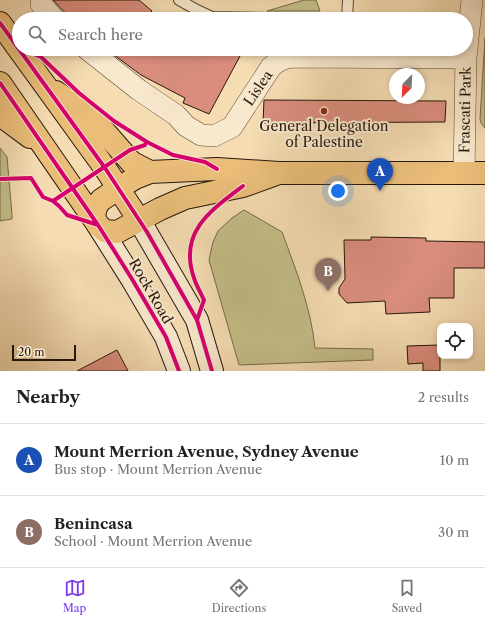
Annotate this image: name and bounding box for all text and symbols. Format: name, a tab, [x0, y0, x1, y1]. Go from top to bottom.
search box	[12, 12, 473, 56]
icon: search	[26, 23, 48, 45]
text: Search here	[58, 25, 143, 44]
street label: Lislea	[240, 66, 277, 109]
street label: Frascati Park	[455, 66, 475, 153]
north arrow	[389, 68, 425, 104]
marker: General Delegation of Palestine	[319, 106, 329, 116]
place label: General Delegation of Palestine	[259, 117, 389, 151]
pin: A	[367, 158, 393, 191]
your location	[328, 181, 348, 201]
street label: Rock Road	[125, 255, 177, 327]
pin: B	[315, 258, 341, 291]
map controls	[437, 323, 473, 359]
button: locate	[437, 323, 473, 359]
scale bar	[12, 343, 76, 362]
text: 20 m	[18, 345, 44, 359]
text: Nearby	[16, 387, 80, 407]
text: 2 results	[418, 389, 469, 405]
text: Mount Merrion Avenue, Sydney Avenue	[54, 442, 359, 461]
text: A	[24, 452, 34, 468]
text: 10 m	[440, 452, 469, 468]
text: Bus stop · Mount Merrion Avenue	[54, 461, 262, 477]
text: Benincasa	[54, 514, 133, 533]
text: B	[24, 524, 34, 540]
text: 30 m	[438, 524, 469, 540]
text: School · Mount Merrion Avenue	[54, 533, 252, 549]
tab: Map	[63, 577, 86, 615]
tab: Directions	[212, 577, 266, 615]
tab: Saved	[392, 577, 422, 615]

